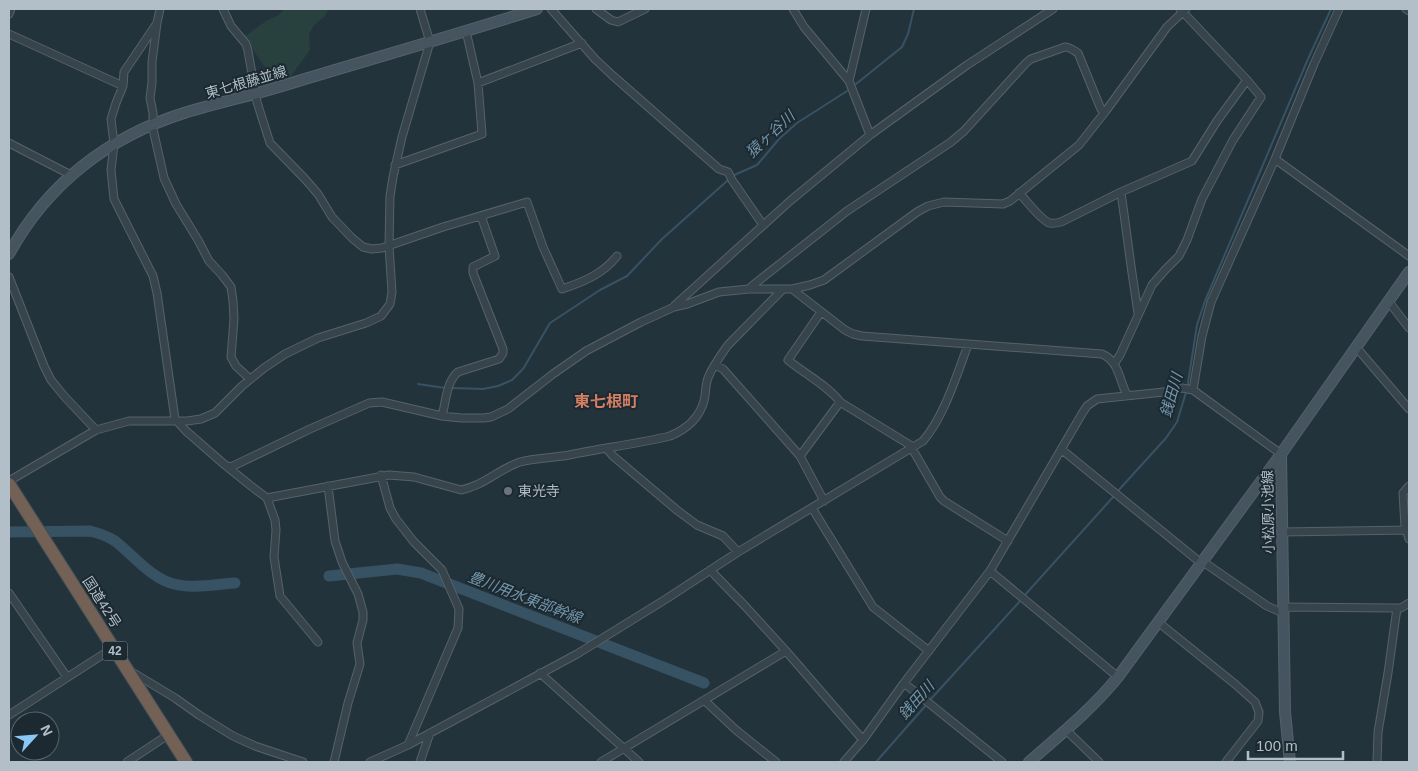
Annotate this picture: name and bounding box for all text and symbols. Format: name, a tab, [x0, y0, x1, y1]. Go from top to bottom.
street label: 東七根藤並線	[203, 63, 289, 101]
water label: 猿ヶ谷川	[742, 106, 799, 161]
water label: 銭田川	[1157, 369, 1186, 419]
district label: 東七根町	[574, 393, 638, 410]
street label: 小松原小池線	[1259, 470, 1277, 554]
place label: 東光寺	[518, 483, 560, 499]
marker: 東光寺	[502, 485, 514, 497]
water label: 豊川用水東部幹線	[466, 568, 586, 627]
street label: 国道42号	[80, 573, 124, 631]
road number: 42	[102, 641, 128, 660]
water label: 銭田川	[895, 676, 939, 722]
north arrow	[10, 711, 60, 761]
text: N	[37, 722, 56, 738]
scale bar	[1248, 728, 1343, 760]
text: 100 m	[1256, 737, 1298, 754]

